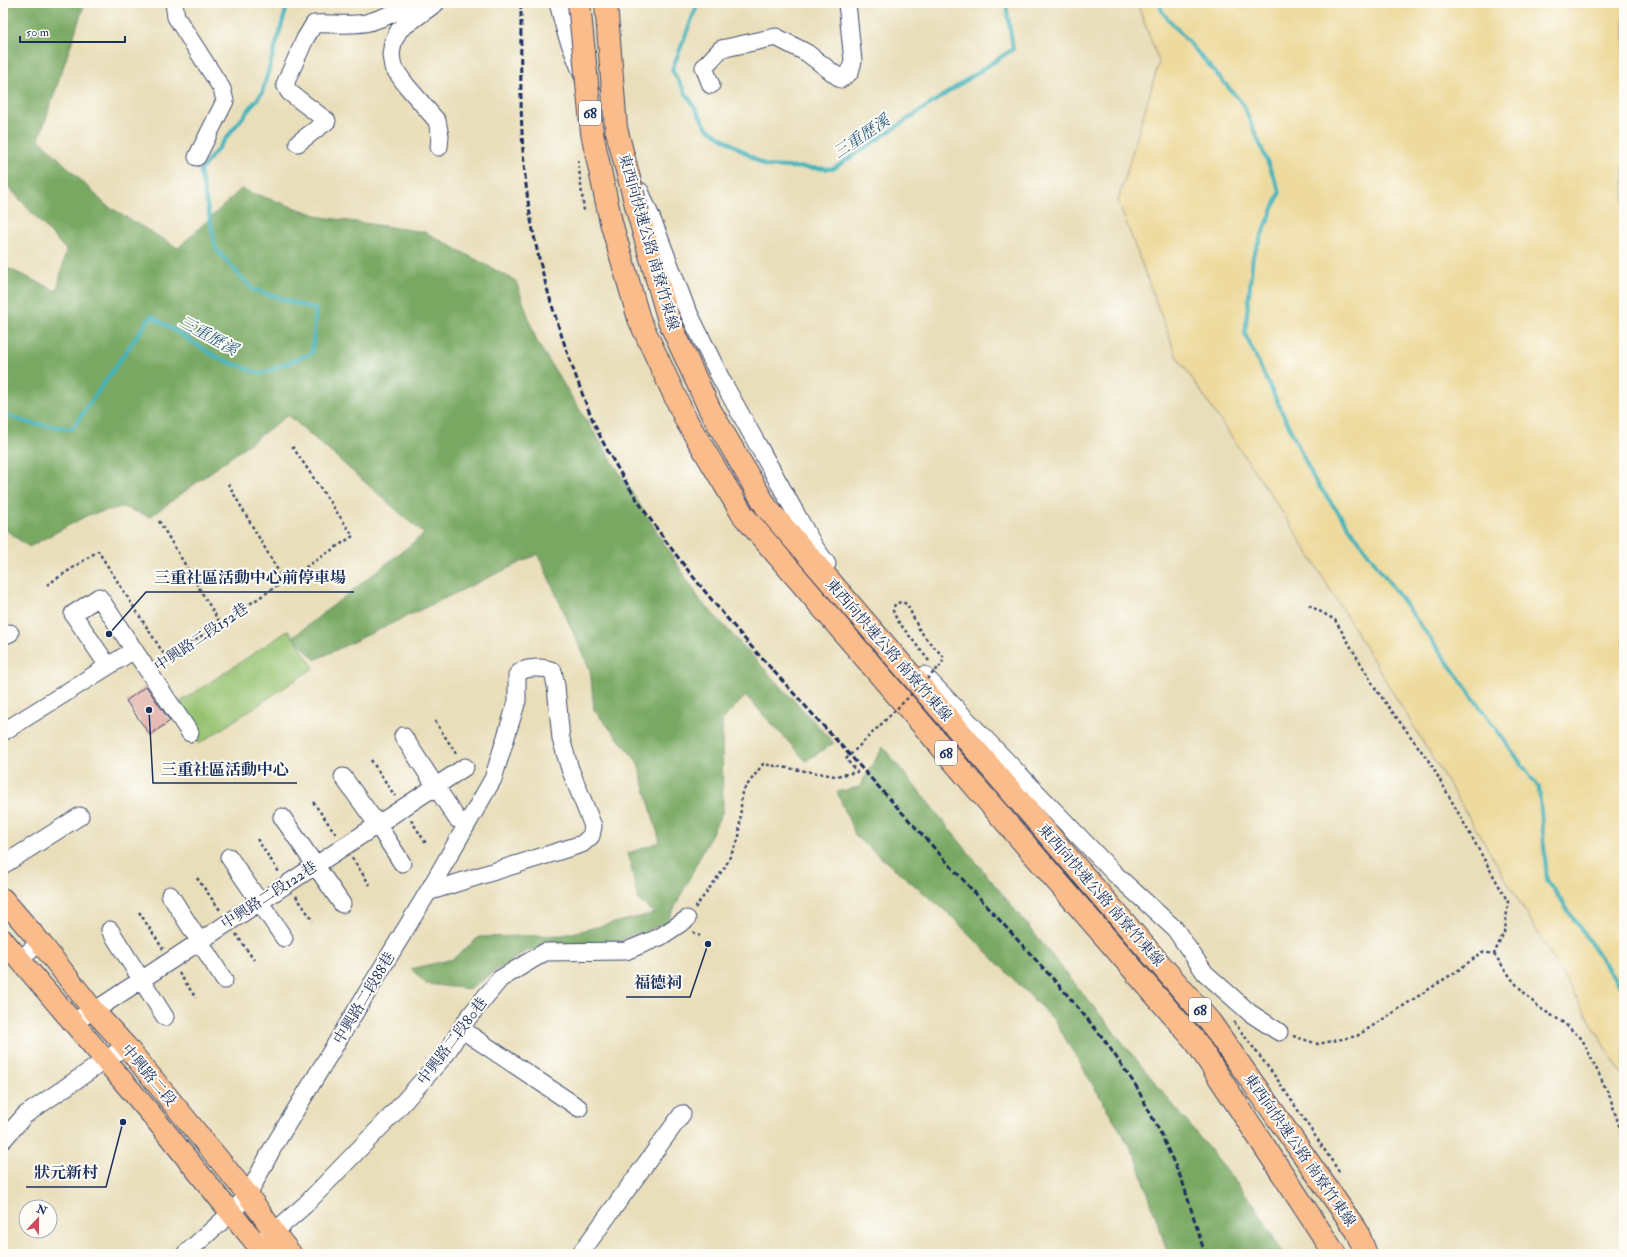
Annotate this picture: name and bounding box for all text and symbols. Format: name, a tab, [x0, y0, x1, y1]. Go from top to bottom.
scale bar	[20, 18, 125, 44]
text: 50 m	[26, 25, 50, 40]
road number: 68	[579, 101, 601, 125]
water label: 三重歷溪	[829, 110, 895, 163]
street label: 東西向快速公路 南寮竹東線	[614, 151, 683, 333]
water label: 三重歷溪	[176, 312, 243, 361]
callout: 三重社區活動中心前停車場	[146, 564, 354, 592]
text: 三重社區活動中心前停車場	[154, 568, 346, 588]
street label: 東西向快速公路 南寮竹東線	[821, 575, 956, 726]
street label: 中興路二段152巷	[151, 599, 252, 676]
road number: 68	[935, 741, 957, 765]
callout: 三重社區活動中心	[153, 755, 297, 783]
text: 三重社區活動中心	[161, 760, 289, 780]
street label: 東西向快速公路 南寮竹東線	[1033, 820, 1168, 971]
street label: 中興路二段122巷	[218, 857, 321, 933]
street label: 中興路二段88巷	[329, 949, 399, 1048]
callout: 福德祠	[626, 969, 690, 997]
text: 福德祠	[634, 973, 682, 993]
street label: 中興路二段80巷	[413, 994, 492, 1089]
road number: 68	[1189, 998, 1211, 1022]
street label: 中興路二段	[117, 1040, 180, 1110]
street label: 東西向快速公路 南寮竹東線	[1239, 1070, 1360, 1231]
callout: 狀元新村	[26, 1159, 106, 1187]
text: 狀元新村	[34, 1163, 98, 1183]
north arrow	[18, 1199, 58, 1239]
text: N	[34, 1202, 50, 1218]

